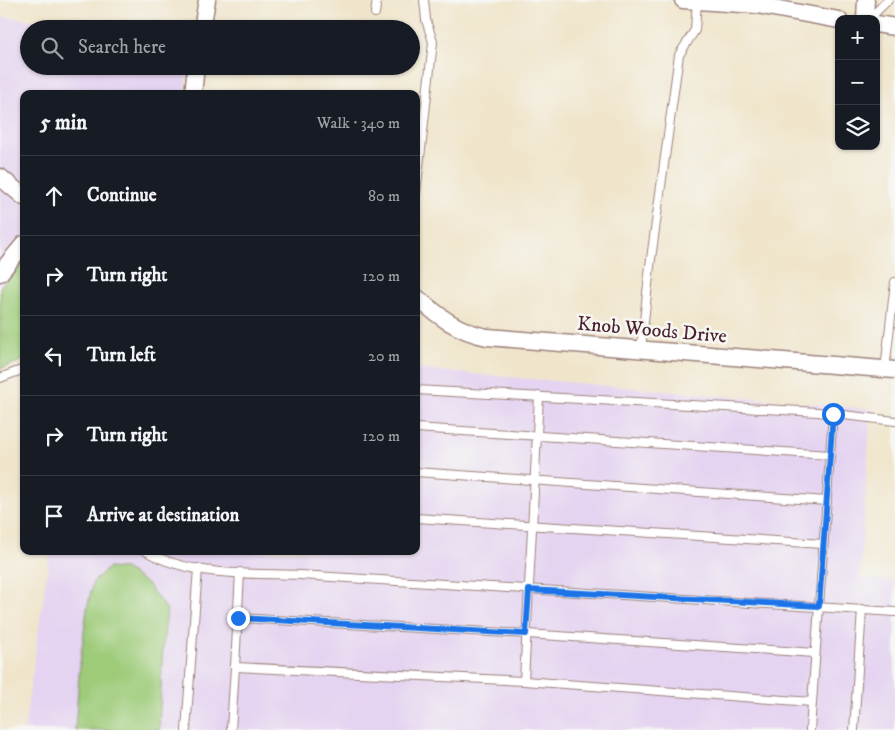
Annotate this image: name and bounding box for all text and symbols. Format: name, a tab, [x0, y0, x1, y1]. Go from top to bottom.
map controls	[835, 15, 880, 150]
button: +	[835, 15, 880, 60]
search box	[20, 20, 420, 75]
icon: search	[38, 34, 66, 62]
text: Search here	[78, 36, 166, 59]
button: −	[835, 60, 880, 105]
button: layers	[835, 105, 880, 150]
text: 5 min	[40, 110, 87, 136]
text: Walk · 340 m	[317, 113, 400, 133]
icon: ahead	[40, 182, 68, 210]
text: Continue	[87, 184, 157, 207]
text: 80 m	[368, 186, 400, 206]
icon: right	[40, 262, 68, 290]
text: Turn right	[87, 264, 167, 287]
text: 120 m	[362, 266, 400, 286]
street label: Knob Woods Drive	[576, 312, 728, 349]
icon: left	[40, 342, 68, 370]
text: Turn left	[87, 344, 156, 367]
text: 20 m	[368, 346, 400, 366]
route start	[822, 403, 845, 426]
icon: right	[40, 422, 68, 450]
text: Turn right	[87, 424, 167, 447]
text: 120 m	[362, 426, 400, 446]
icon: arrive	[40, 502, 68, 530]
text: Arrive at destination	[87, 504, 239, 527]
route end	[227, 607, 250, 630]

